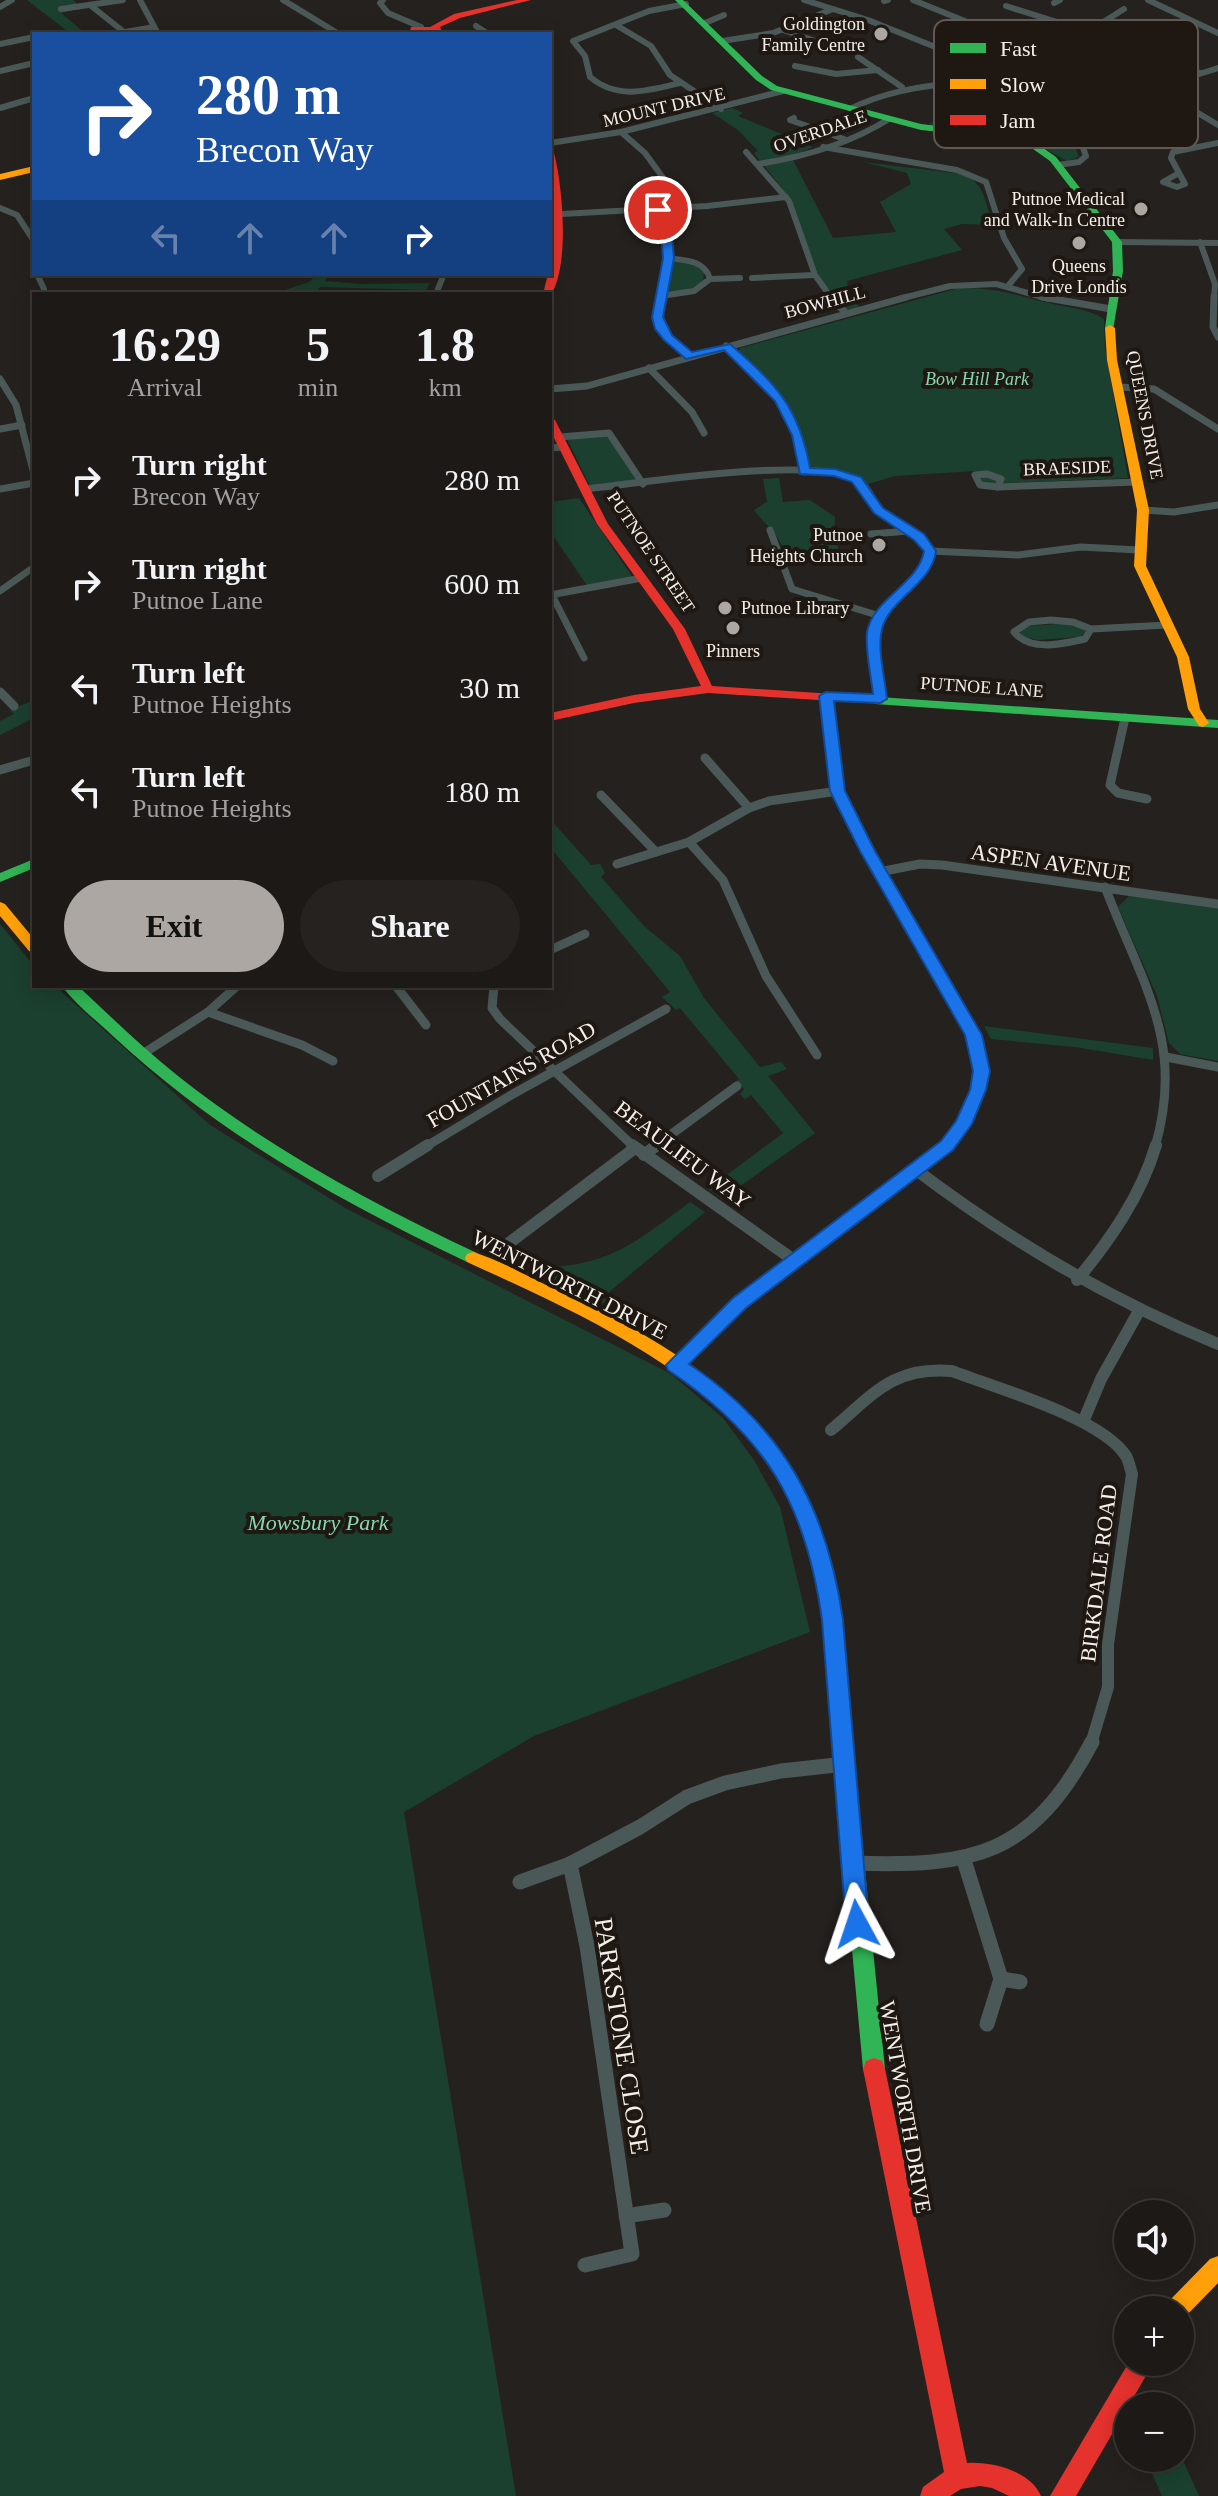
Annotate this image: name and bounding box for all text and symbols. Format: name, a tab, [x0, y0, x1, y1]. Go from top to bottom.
place label: Goldington Family Centre	[762, 14, 865, 55]
legend	[934, 20, 1198, 148]
marker: Goldington Family Centre	[872, 25, 890, 43]
text: Fast	[1000, 36, 1037, 61]
icon: right	[64, 64, 168, 168]
text: 280 m	[196, 64, 341, 126]
text: Slow	[1000, 72, 1045, 97]
street label: MOUNT DRIVE	[601, 83, 727, 131]
street label: OVERDALE	[771, 106, 869, 156]
text: Jam	[1000, 108, 1035, 133]
text: Brecon Way	[196, 130, 373, 170]
pin	[624, 176, 692, 244]
icon: arrive	[636, 188, 680, 232]
place label: Putnoe Medical and Walk-In Centre	[984, 189, 1125, 230]
marker: Putnoe Medical and Walk-In Centre	[1132, 200, 1150, 218]
icon: left	[144, 216, 188, 260]
icon: ahead	[228, 216, 272, 260]
icon: ahead	[312, 216, 356, 260]
icon: right	[396, 216, 440, 260]
marker: Queens Drive Londis	[1070, 234, 1088, 252]
place label: Queens Drive Londis	[1031, 256, 1127, 297]
street label: BOWHILL	[782, 282, 868, 322]
text: 16:29	[109, 318, 221, 371]
text: 5	[306, 318, 330, 371]
text: 1.8	[415, 318, 475, 371]
street label: QUEENS DRIVE	[1123, 349, 1167, 481]
park label: Bow Hill Park	[925, 369, 1030, 389]
text: Arrival	[127, 373, 202, 402]
text: min	[298, 373, 338, 402]
text: km	[428, 373, 462, 402]
text: Turn right	[132, 448, 267, 481]
street label: BRAESIDE	[1023, 456, 1111, 480]
icon: right	[64, 458, 108, 502]
text: 280 m	[444, 463, 520, 496]
text: Brecon Way	[132, 482, 260, 511]
street label: PUTNOE STREET	[603, 488, 699, 616]
place label: Putnoe Heights Church	[750, 525, 863, 566]
marker: Putnoe Heights Church	[870, 536, 888, 554]
text: Turn right	[132, 552, 267, 585]
icon: right	[64, 562, 108, 606]
text: 600 m	[444, 567, 520, 600]
text: Putnoe Lane	[132, 586, 263, 615]
place label: Putnoe Library	[741, 598, 849, 618]
marker: Putnoe Library	[716, 599, 734, 617]
marker: Pinners	[724, 619, 742, 637]
place label: Pinners	[706, 641, 760, 661]
text: Turn left	[132, 656, 245, 689]
icon: left	[64, 666, 108, 710]
text: 30 m	[459, 671, 520, 704]
street label: PUTNOE LANE	[920, 673, 1044, 701]
text: Putnoe Heights	[132, 690, 292, 719]
text: Turn left	[132, 760, 245, 793]
icon: left	[64, 770, 108, 814]
text: 180 m	[444, 775, 520, 808]
text: Putnoe Heights	[132, 794, 292, 823]
street label: ASPEN AVENUE	[969, 839, 1133, 886]
button: Exit	[64, 880, 284, 972]
button: Share	[300, 880, 520, 972]
street label: FOUNTAINS ROAD	[422, 1016, 600, 1133]
street label: BEAULIEU WAY	[610, 1095, 755, 1214]
street label: WENTWORTH DRIVE	[468, 1224, 671, 1345]
street label: BIRKDALE ROAD	[1075, 1483, 1122, 1663]
park label: Mowsbury Park	[246, 1510, 390, 1535]
position arrow	[815, 1882, 899, 1966]
street label: PARKSTONE CLOSE	[588, 1916, 655, 2156]
street label: WENTWORTH DRIVE	[874, 1999, 937, 2215]
map controls	[1114, 2200, 1194, 2472]
button: sound	[1114, 2200, 1194, 2280]
button: +	[1114, 2296, 1194, 2376]
button: −	[1114, 2392, 1194, 2472]

